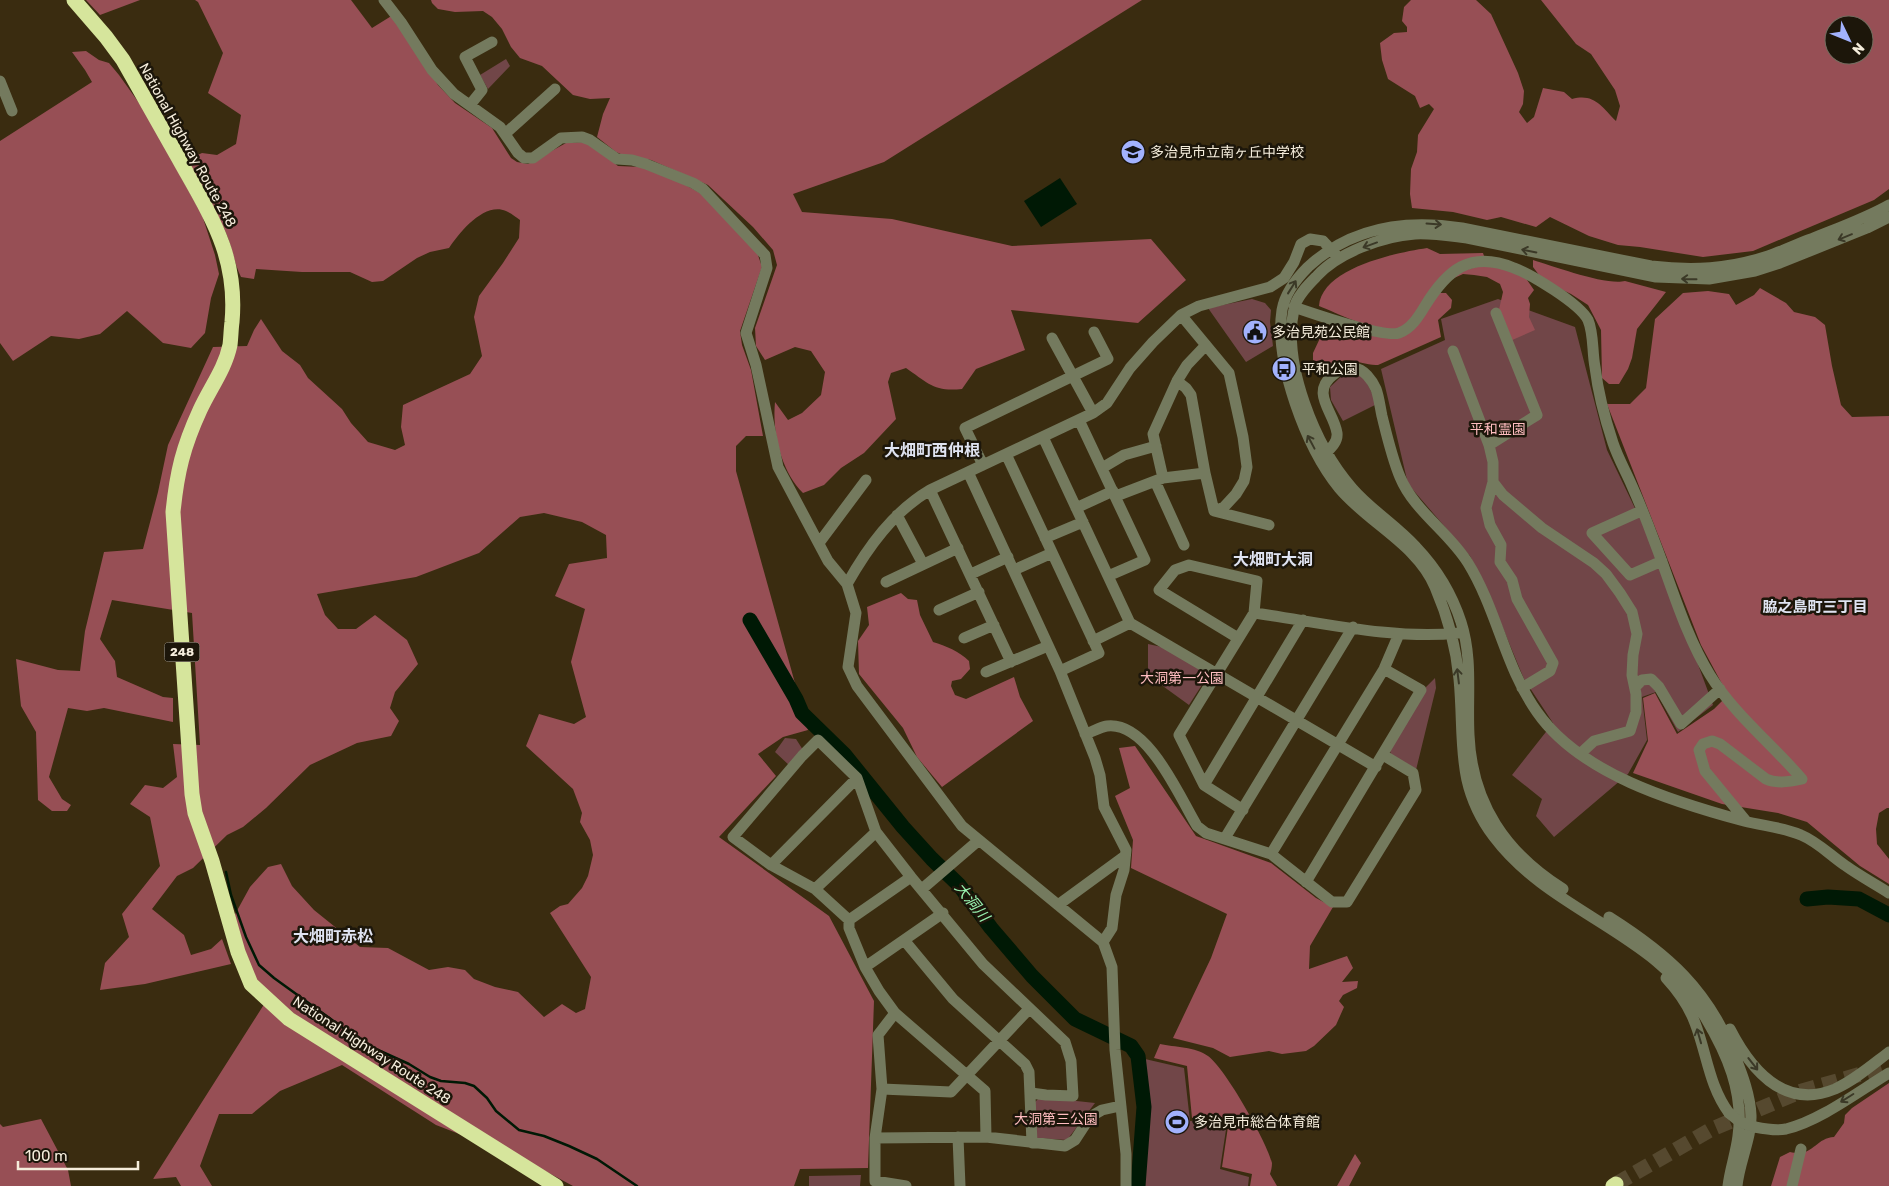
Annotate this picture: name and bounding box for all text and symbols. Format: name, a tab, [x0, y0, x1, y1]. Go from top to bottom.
north arrow	[1824, 15, 1874, 65]
text: N	[1848, 39, 1868, 58]
street label: National Highway Route 248	[135, 60, 240, 230]
school or university icon: 多治見市立南ヶ丘中学校	[1120, 139, 1146, 165]
place label: 多治見市立南ヶ丘中学校	[1150, 144, 1304, 161]
one-way arrow	[1425, 220, 1441, 229]
one-way arrow	[1838, 233, 1853, 242]
one-way arrow	[1363, 241, 1378, 250]
one-way arrow	[1522, 246, 1538, 255]
one-way arrow	[1681, 274, 1698, 284]
one-way arrow	[1287, 280, 1297, 294]
public building icon: 多治見苑公民館	[1242, 319, 1268, 345]
place label: 多治見苑公民館	[1272, 324, 1370, 341]
bus stop icon: 平和公園	[1271, 356, 1297, 382]
place label: 平和公園	[1302, 361, 1358, 378]
park label: 平和霊園	[1470, 421, 1526, 438]
one-way arrow	[1306, 435, 1316, 450]
district label: 大畑町西仲根	[884, 441, 980, 460]
district label: 大畑町大洞	[1233, 550, 1313, 569]
district label: 脇之島町三丁目	[1762, 598, 1868, 616]
road number: 248	[164, 642, 200, 662]
one-way arrow	[1453, 668, 1463, 684]
park label: 大洞第一公園	[1140, 670, 1224, 687]
water label: 大洞川	[951, 879, 994, 927]
district label: 大畑町赤松	[293, 927, 373, 946]
street label: National Highway Route 248	[290, 993, 454, 1108]
one-way arrow	[1694, 1028, 1703, 1044]
one-way arrow	[1747, 1057, 1758, 1070]
one-way arrow	[1841, 1093, 1855, 1103]
sports icon: 多治見市総合体育館	[1164, 1109, 1190, 1135]
park label: 大洞第三公園	[1014, 1111, 1098, 1128]
place label: 多治見市総合体育館	[1194, 1114, 1320, 1131]
scale bar	[18, 1138, 138, 1170]
text: 100 m	[25, 1147, 67, 1165]

